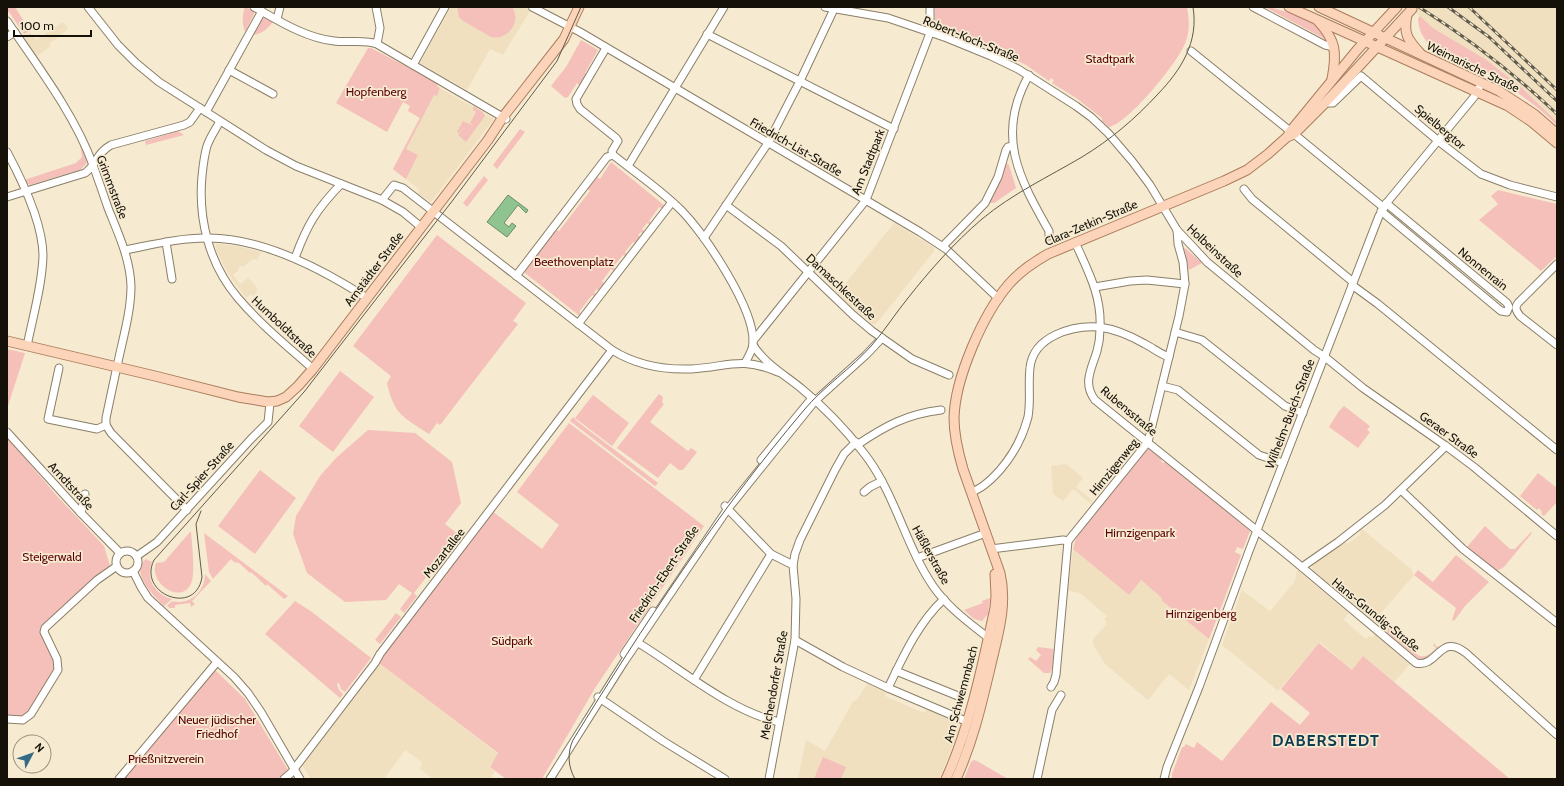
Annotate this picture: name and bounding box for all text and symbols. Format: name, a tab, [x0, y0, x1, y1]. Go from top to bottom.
scale bar	[14, 12, 91, 38]
street label: Robert-Koch-Straße	[921, 12, 1022, 65]
text: 100 m	[20, 18, 54, 33]
street label: Weimarische Straße	[1424, 38, 1522, 95]
park label: Stadtpark	[1086, 51, 1135, 66]
park label: Hopfenberg	[346, 84, 407, 99]
street label: Spielbergtor	[1412, 101, 1469, 152]
street label: Friedrich-List-Straße	[747, 114, 845, 179]
street label: Am Stadtpark	[848, 126, 888, 197]
street label: Grimmstraße	[93, 153, 131, 221]
street label: Clara-Zetkin-Straße	[1042, 196, 1140, 249]
street label: Holbeinstraße	[1184, 221, 1247, 280]
street label: Arnstädter Straße	[341, 229, 406, 309]
street label: Nonnenrain	[1455, 244, 1512, 293]
street label: Damaschkestraße	[803, 250, 879, 323]
park label: Beethovenplatz	[534, 254, 614, 269]
street label: Humboldtstraße	[249, 293, 320, 361]
street label: Wilhelm-Busch-Straße	[1262, 357, 1317, 471]
street label: Rubensstraße	[1098, 383, 1161, 439]
street label: Geraer Straße	[1417, 408, 1482, 461]
street label: Hirnzigenweg	[1086, 434, 1142, 498]
street label: Carl-Spier-Straße	[166, 438, 237, 514]
street label: Arndtstraße	[45, 459, 97, 513]
street label: Friedrich-Ebert-Straße	[626, 522, 702, 625]
street label: Häßlerstraße	[909, 523, 954, 587]
street label: Mozartallee	[420, 525, 468, 581]
park label: Hirnzigenpark	[1105, 525, 1176, 540]
park label: Steigerwald	[22, 549, 82, 564]
street label: Hans-Grundig-Straße	[1329, 574, 1423, 655]
park label: Hirnzigenberg	[1166, 606, 1237, 621]
street label: Melchendorfer Straße	[757, 629, 790, 740]
park label: Südpark	[491, 633, 533, 648]
street label: Am Schwemmbach	[940, 644, 981, 744]
park label: Neuer jüdischer Friedhof	[178, 712, 256, 741]
district label: DABERSTEDT	[1272, 731, 1380, 750]
north arrow	[12, 734, 52, 774]
text: N	[32, 740, 47, 755]
park label: Prießnitzverein	[128, 751, 204, 766]

